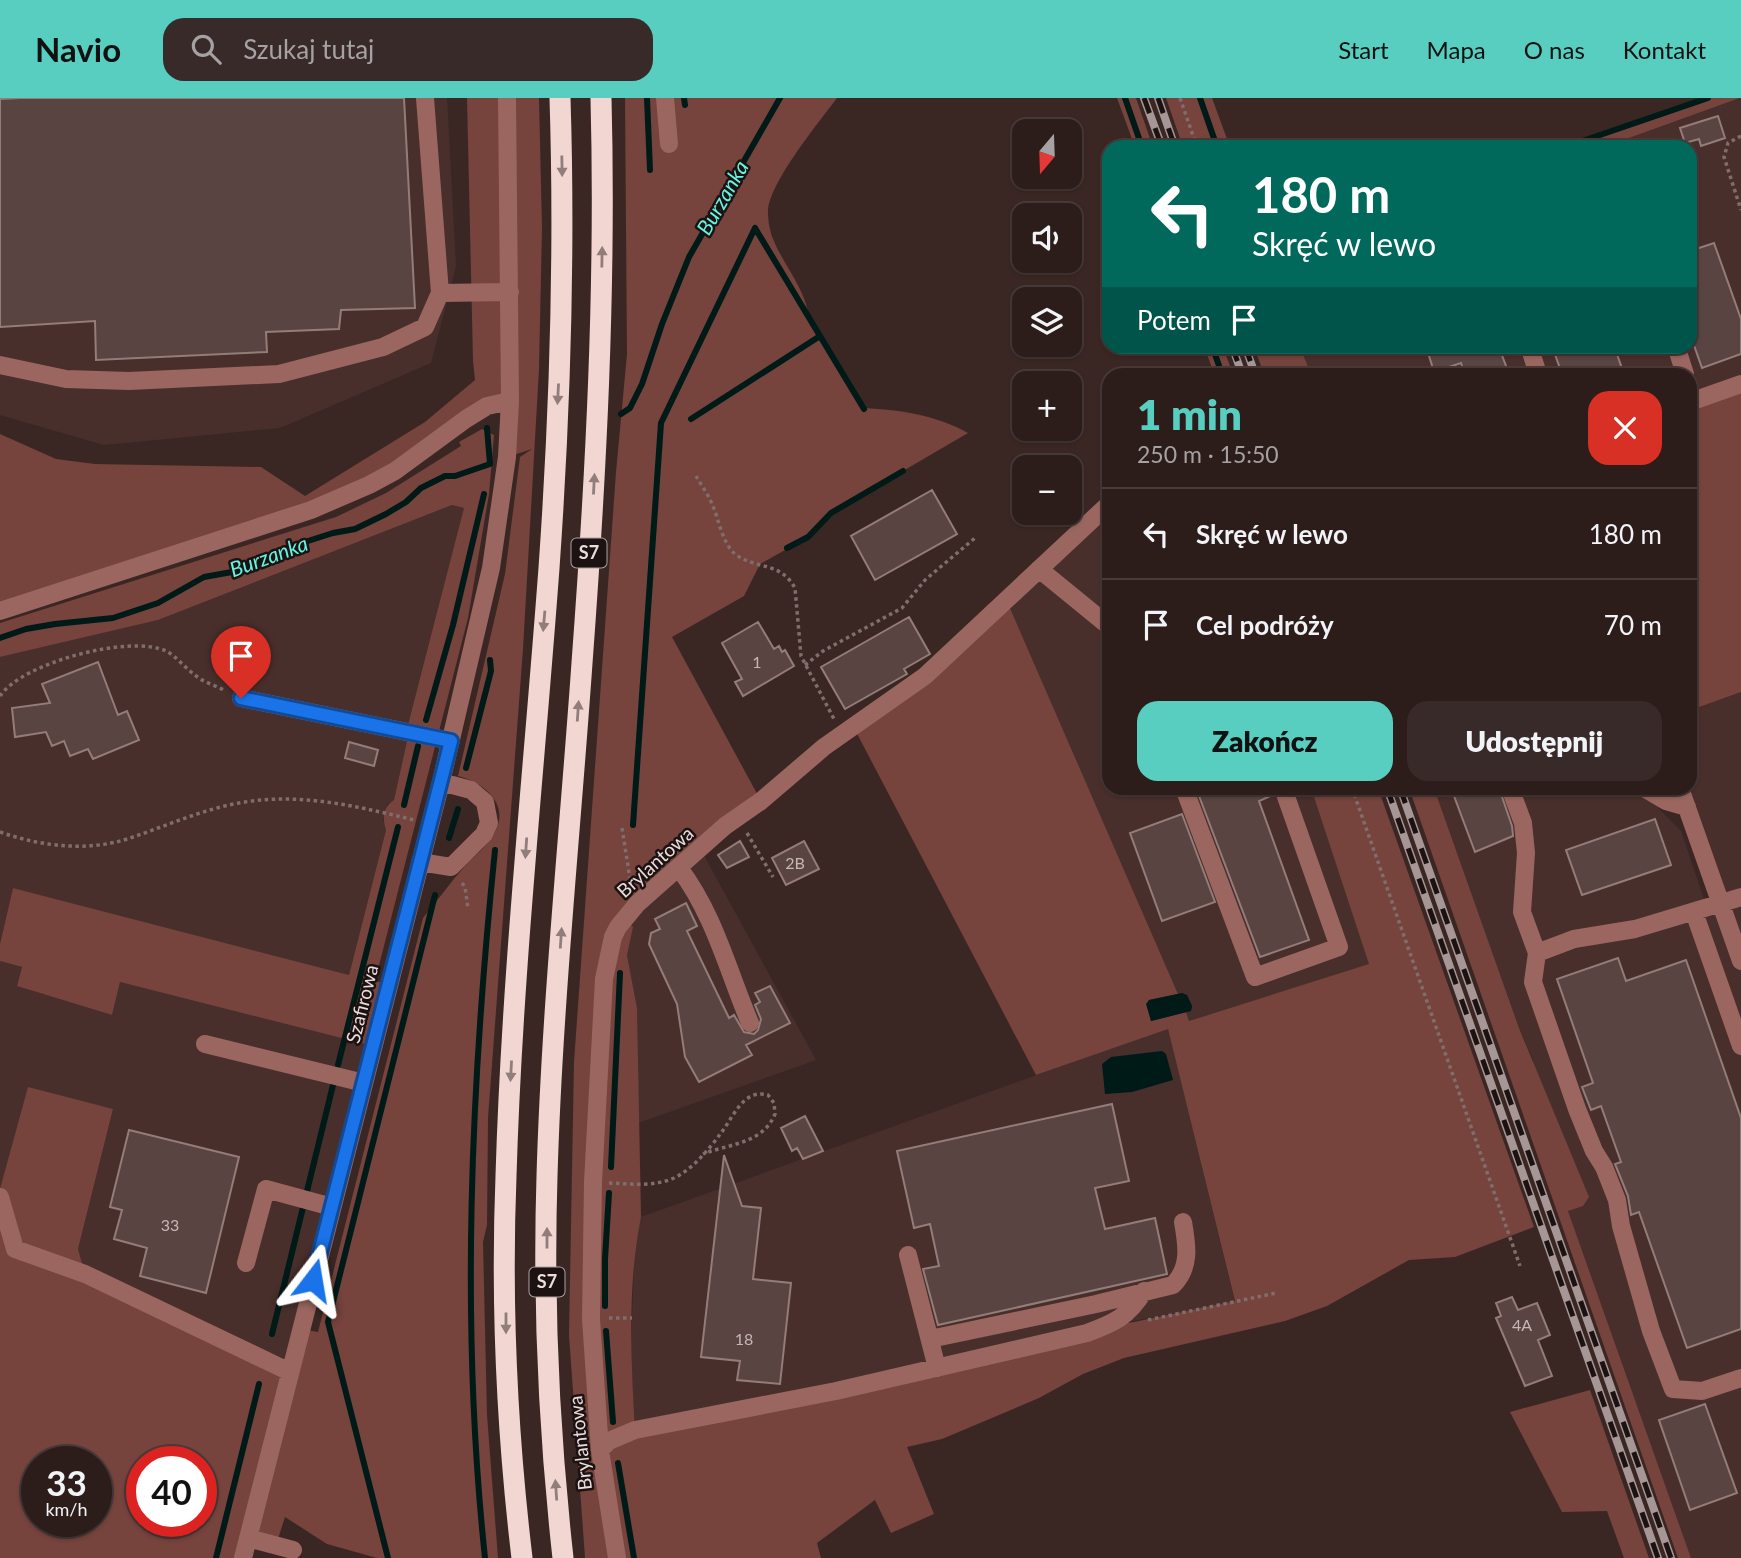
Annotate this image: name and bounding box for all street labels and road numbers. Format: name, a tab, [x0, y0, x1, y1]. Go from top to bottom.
road number: S7	[572, 538, 606, 568]
street label: Brylantowa	[612, 821, 698, 902]
street label: Szafirowa	[341, 962, 382, 1046]
road number: S7	[530, 1268, 564, 1296]
street label: Brylantowa	[563, 1395, 596, 1491]

